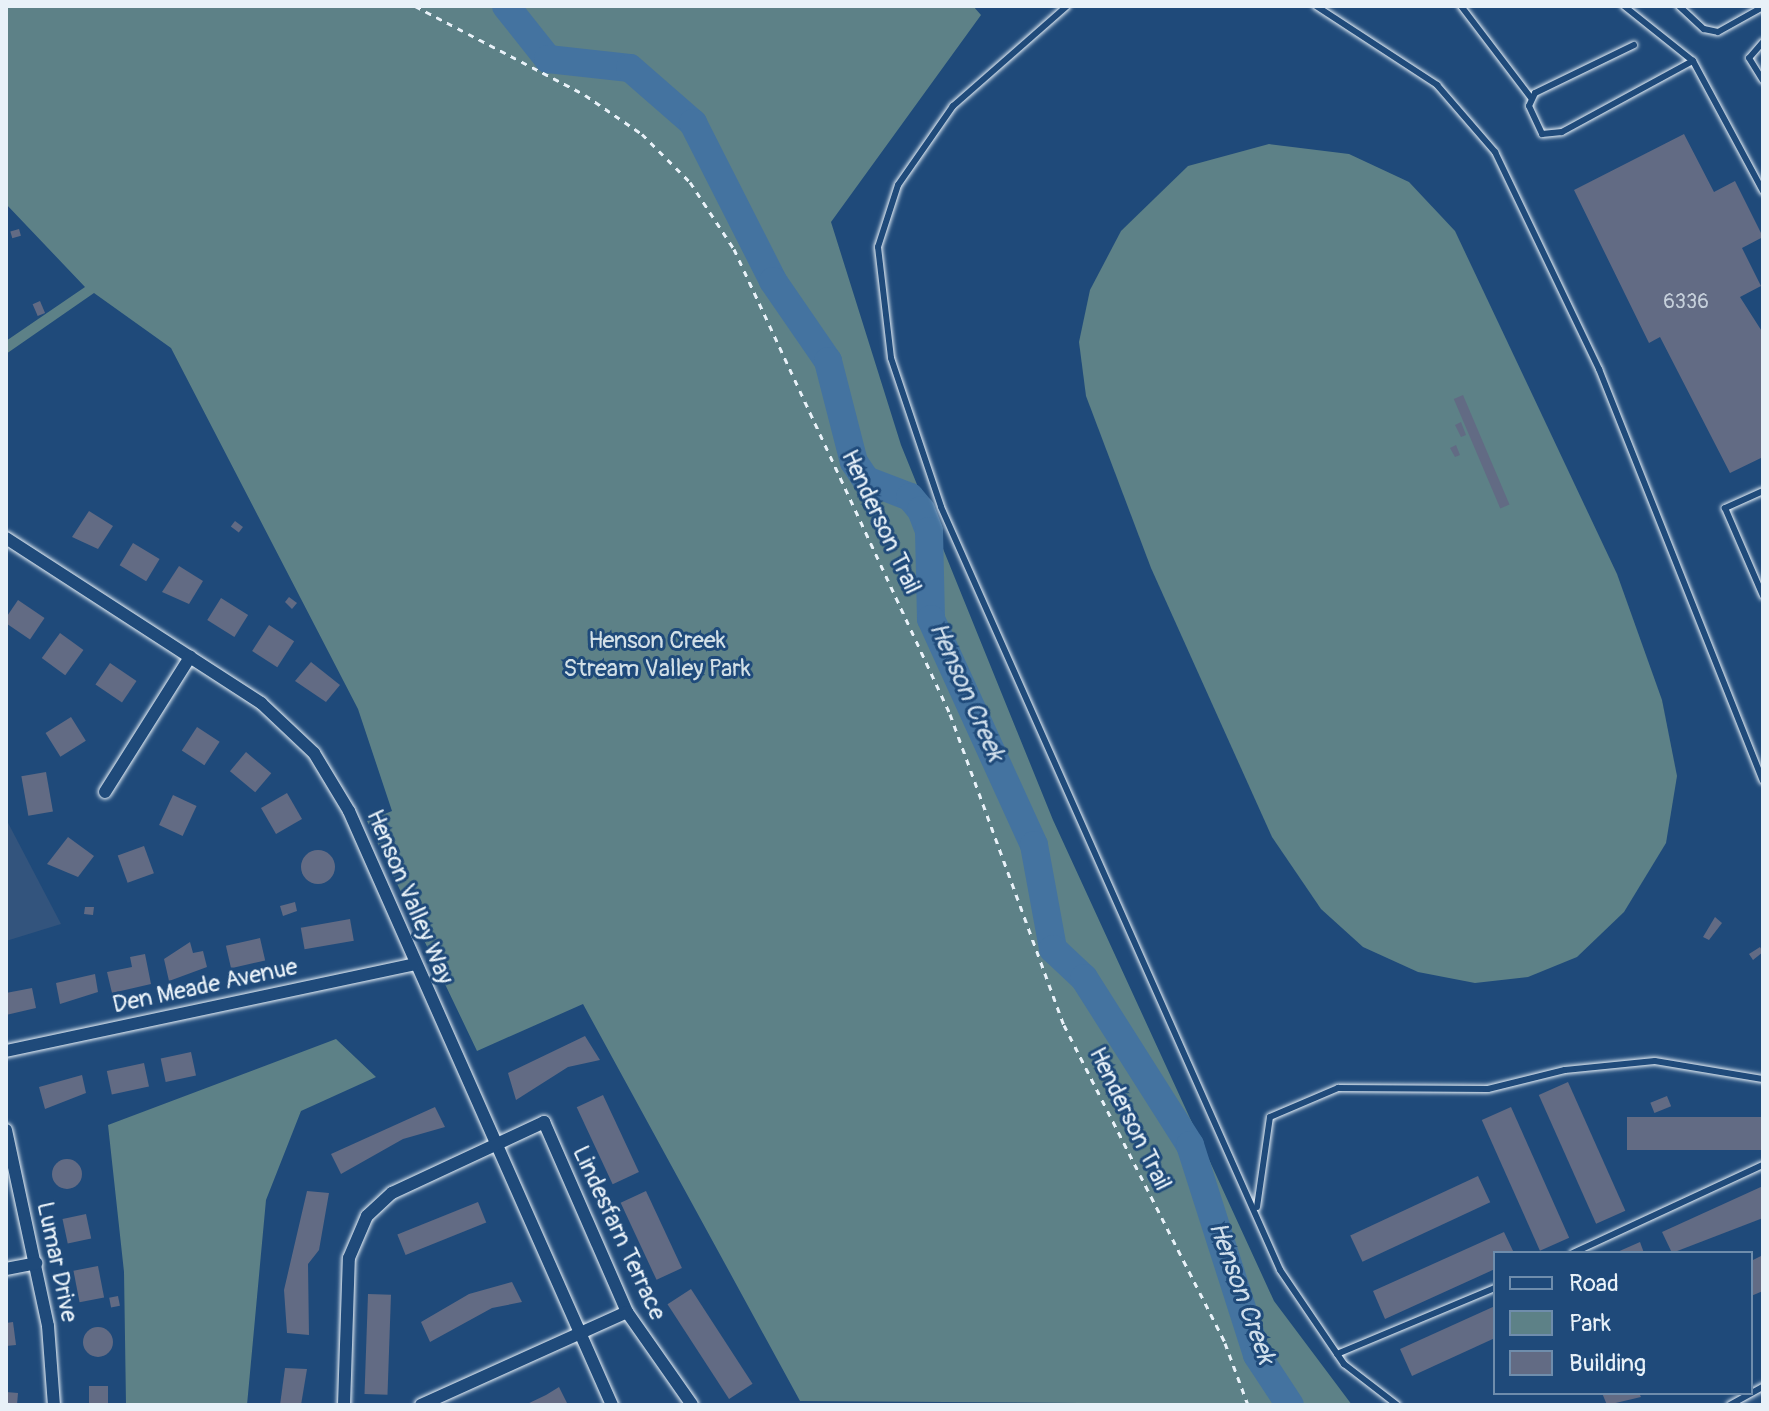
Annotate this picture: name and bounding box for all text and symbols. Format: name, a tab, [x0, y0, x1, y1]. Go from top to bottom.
house number: 6336	[1663, 289, 1709, 313]
street label: Henderson Trail	[835, 445, 927, 599]
water label: Henson Creek	[921, 618, 1011, 766]
park label: Henson Creek Stream Valley Park	[563, 627, 751, 683]
street label: Henson Valley Way	[360, 805, 460, 989]
street label: Den Meade Avenue	[110, 952, 300, 1020]
street label: Henderson Trail	[1083, 1043, 1177, 1195]
street label: Lindesfarn Terrace	[566, 1141, 672, 1325]
street label: Lumar Drive	[30, 1199, 84, 1325]
water label: Henson Creek	[1201, 1218, 1281, 1368]
legend	[1493, 1251, 1753, 1395]
text: Road	[1569, 1269, 1619, 1298]
text: Park	[1569, 1309, 1611, 1338]
text: Building	[1569, 1349, 1646, 1378]

